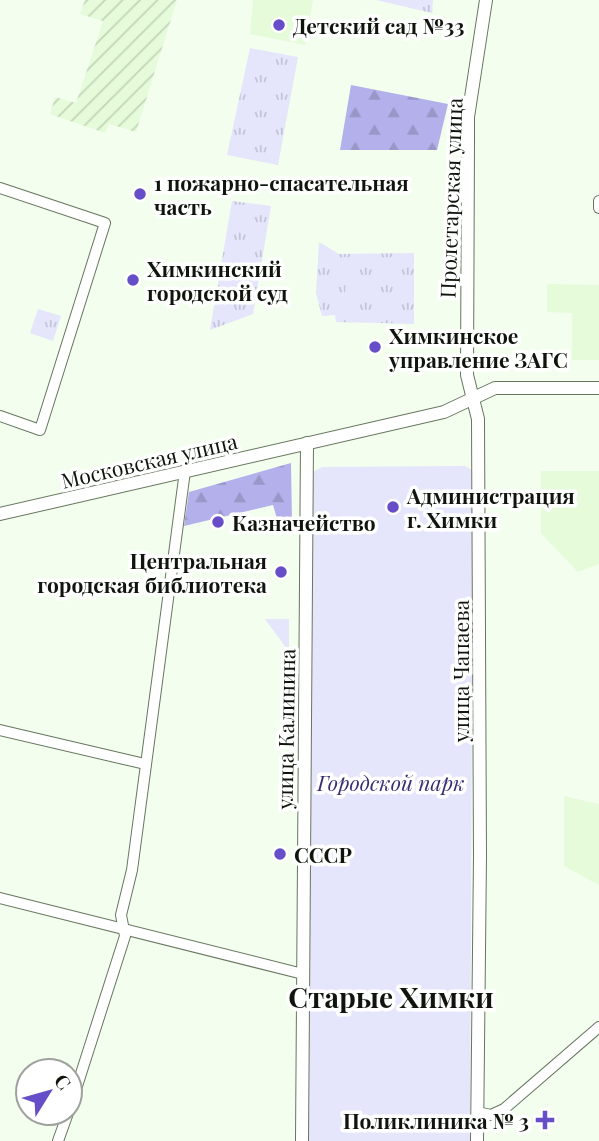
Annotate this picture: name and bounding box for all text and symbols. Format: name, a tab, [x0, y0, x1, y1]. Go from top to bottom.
place label: Детский сад №33	[293, 11, 465, 39]
marker: Детский сад №33	[271, 17, 287, 33]
street label: Пролетарская улица	[433, 97, 468, 299]
place label: 1 пожарно-спасательная часть	[154, 168, 409, 220]
marker: 1 пожарно-спасательная часть	[132, 186, 148, 202]
place label: Химкинский городской суд	[147, 254, 288, 306]
marker: Химкинский городской суд	[125, 272, 141, 288]
place label: Химкинское управление ЗАГС	[388, 321, 568, 373]
marker: Химкинское управление ЗАГС	[367, 339, 383, 355]
street label: Московская улица	[58, 426, 240, 494]
place label: Администрация г. Химки	[406, 481, 575, 533]
marker: Администрация г. Химки	[385, 499, 401, 515]
place label: Казначейство	[232, 508, 376, 536]
marker: Казначейство	[210, 514, 226, 530]
place label: Центральная городская библиотека	[37, 546, 267, 598]
marker: Центральная городская библиотека	[273, 564, 289, 580]
street label: улица Чапаева	[446, 599, 474, 743]
street label: улица Калинина	[270, 648, 300, 811]
park label: Городской парк	[316, 768, 465, 796]
place label: СССР	[294, 840, 352, 868]
marker: СССР	[272, 846, 288, 862]
district label: Старые Химки	[288, 978, 494, 1015]
north arrow	[14, 1057, 84, 1127]
text: С	[49, 1068, 78, 1094]
place label: Поликлиника № 3	[343, 1106, 529, 1134]
marker: Поликлиника № 3	[535, 1110, 555, 1130]

